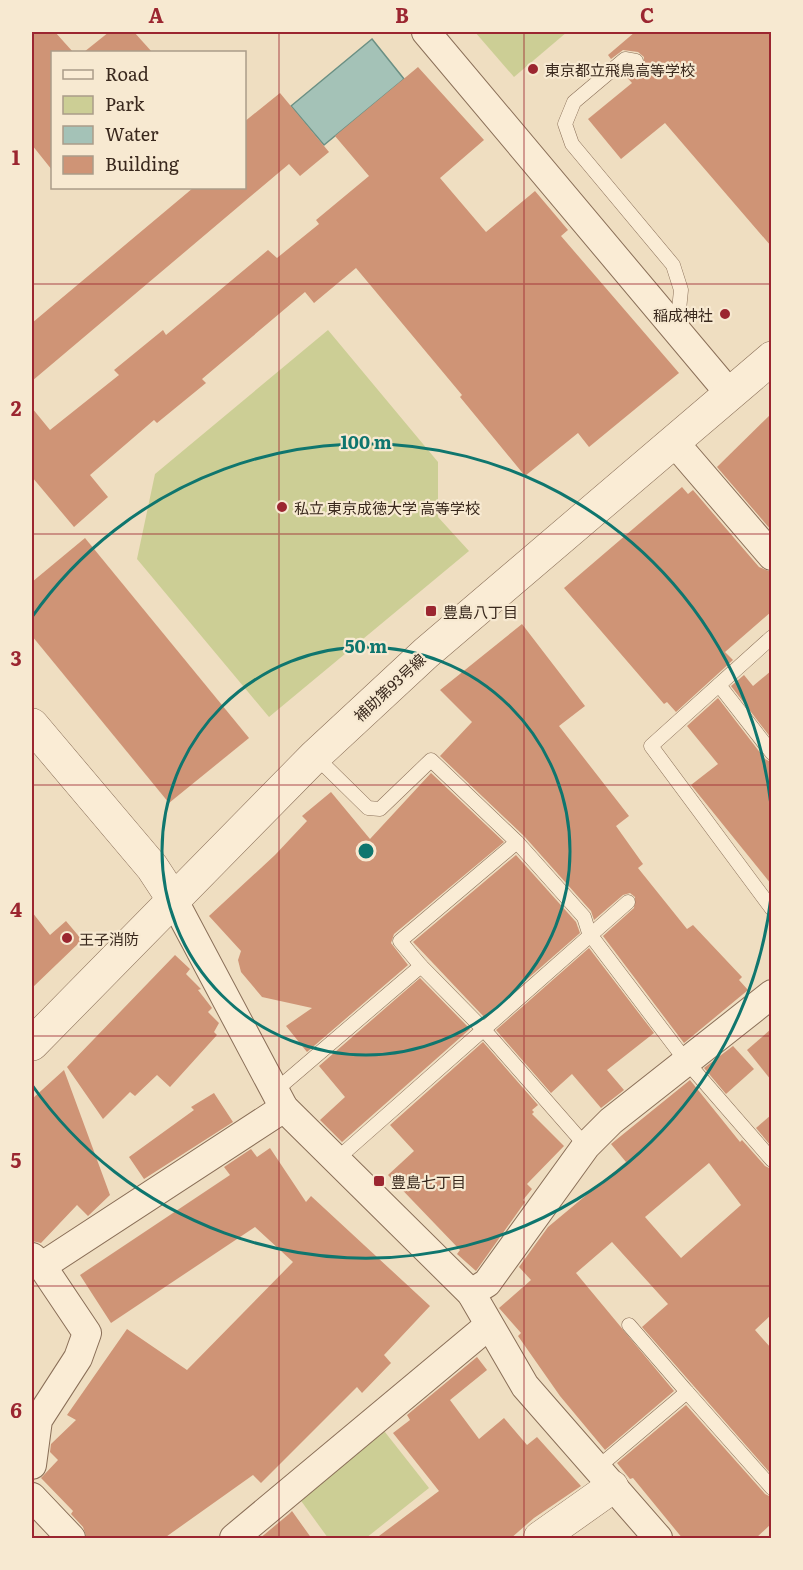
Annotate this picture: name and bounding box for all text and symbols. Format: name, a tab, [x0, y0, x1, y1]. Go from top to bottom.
text: A	[148, 0, 164, 29]
text: B	[395, 0, 409, 29]
text: C	[640, 0, 654, 29]
legend	[51, 51, 246, 189]
place label: 東京都立飛鳥高等学校	[545, 58, 695, 81]
text: Road	[105, 60, 149, 87]
marker: 東京都立飛鳥高等学校	[526, 62, 540, 76]
text: Park	[105, 90, 146, 117]
text: Water	[105, 120, 159, 147]
text: 1	[12, 141, 20, 171]
text: Building	[105, 150, 180, 177]
place label: 稲成神社	[653, 303, 713, 326]
marker: 稲成神社	[718, 307, 732, 321]
text: 2	[11, 392, 22, 422]
text: 100 m	[340, 428, 392, 455]
place label: 私立 東京成徳大学 高等学校	[294, 496, 480, 519]
marker: 私立 東京成徳大学 高等学校	[275, 500, 289, 514]
place label: 豊島八丁目	[443, 600, 518, 623]
marker: 豊島八丁目	[424, 604, 438, 618]
text: 50 m	[345, 632, 387, 659]
text: 3	[10, 642, 22, 672]
street label: 補助第93号線	[348, 648, 430, 726]
centre of rings	[356, 841, 376, 861]
text: 4	[10, 893, 22, 923]
place label: 王子消防	[79, 927, 139, 950]
marker: 王子消防	[60, 931, 74, 945]
text: 5	[11, 1144, 22, 1174]
place label: 豊島七丁目	[391, 1170, 466, 1193]
marker: 豊島七丁目	[372, 1174, 386, 1188]
text: 6	[10, 1394, 22, 1424]

